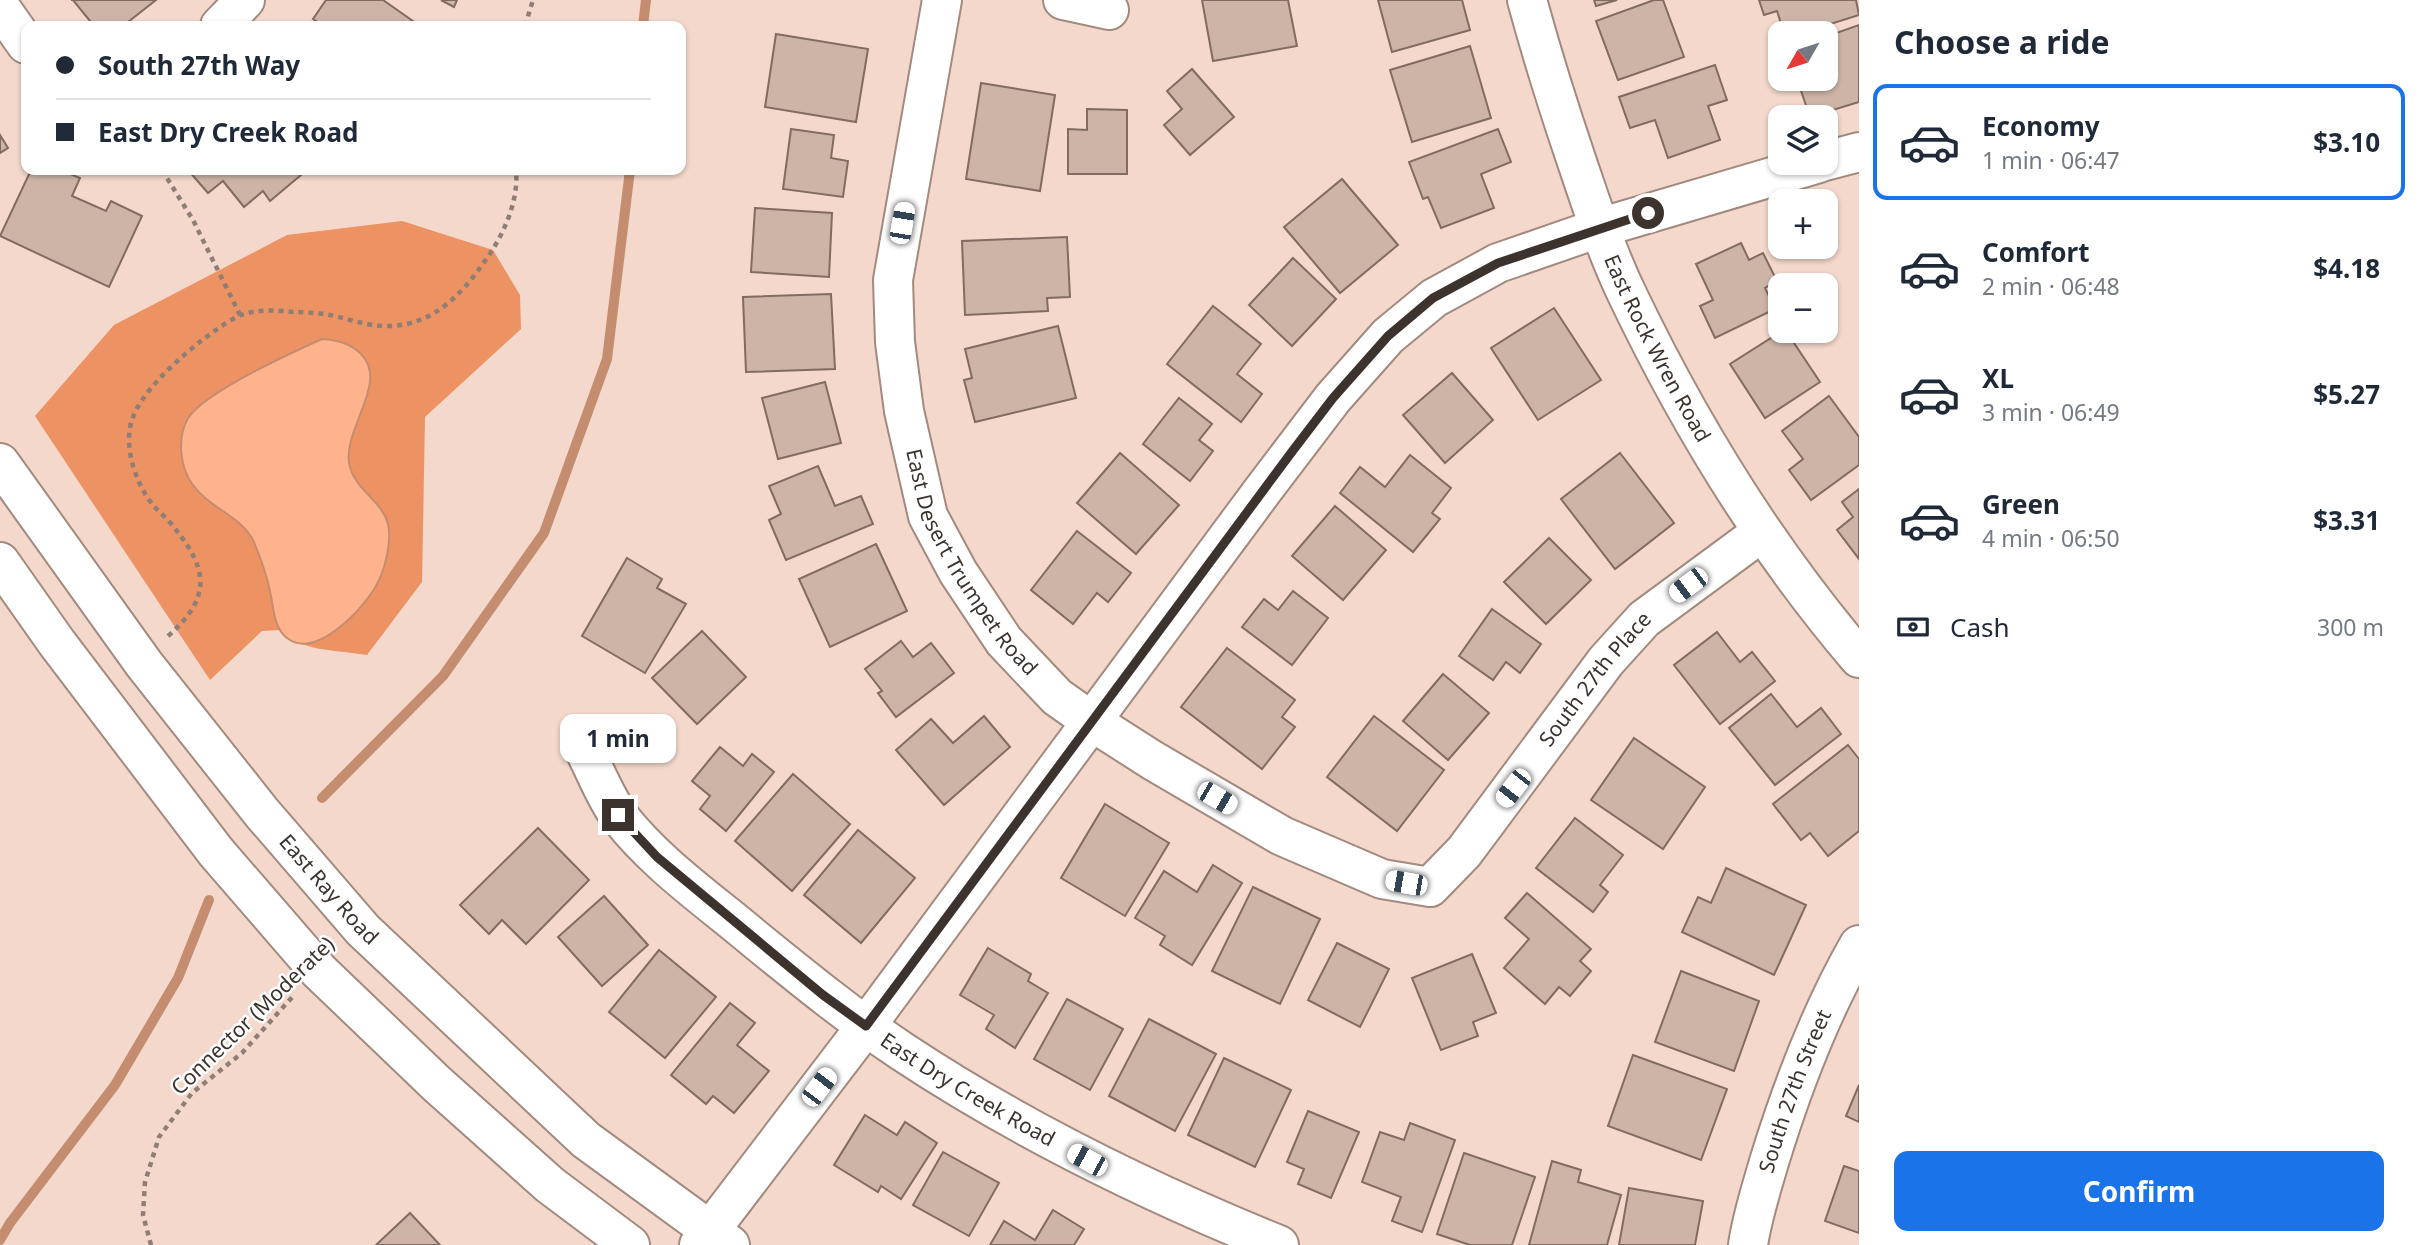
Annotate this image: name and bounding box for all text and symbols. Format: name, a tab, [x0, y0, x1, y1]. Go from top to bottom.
text: Choose a ride	[1894, 20, 2110, 63]
north arrow	[1768, 21, 1838, 91]
map controls	[1768, 21, 1838, 343]
text: South 27th Way	[98, 47, 300, 83]
button: layers	[1768, 105, 1838, 175]
text: Economy	[1982, 108, 2100, 144]
icon: car	[1898, 111, 1961, 174]
text: East Dry Creek Road	[98, 114, 359, 150]
text: $3.10	[2313, 124, 2380, 160]
text: 1 min · 06:47	[1982, 144, 2120, 176]
button: +	[1768, 189, 1838, 259]
route start	[1632, 197, 1664, 229]
car	[889, 200, 916, 246]
text: Comfort	[1982, 234, 2090, 270]
icon: car	[1898, 237, 1961, 300]
street label: East Rock Wren Road	[1598, 250, 1718, 447]
text: $4.18	[2313, 250, 2380, 286]
text: 2 min · 06:48	[1982, 270, 2120, 302]
button: −	[1768, 273, 1838, 343]
text: XL	[1982, 360, 2014, 396]
icon: car	[1898, 363, 1961, 426]
text: $5.27	[2313, 376, 2380, 412]
text: 3 min · 06:49	[1982, 396, 2120, 428]
street label: East Desert Trumpet Road	[900, 446, 1044, 681]
text: Green	[1982, 486, 2060, 522]
icon: car	[1898, 489, 1961, 552]
text: $3.31	[2313, 502, 2380, 538]
text: 4 min · 06:50	[1982, 522, 2120, 554]
car	[1665, 564, 1712, 606]
street label: South 27th Place	[1532, 605, 1657, 752]
icon: cash	[1894, 608, 1932, 646]
text: Cash	[1950, 609, 2010, 645]
text: 300 m	[2317, 611, 2384, 643]
callout: 1 min	[560, 714, 676, 762]
text: 1 min	[586, 722, 650, 754]
car	[1492, 765, 1535, 811]
car	[1194, 778, 1241, 818]
route end	[602, 799, 634, 831]
street label: East Ray Road	[273, 828, 385, 951]
car	[1384, 869, 1429, 897]
street label: Connector (Moderate)	[165, 930, 340, 1101]
street label: South 27th Street	[1752, 1004, 1837, 1176]
street label: East Dry Creek Road	[875, 1026, 1060, 1152]
car	[798, 1064, 841, 1110]
car	[1064, 1141, 1111, 1179]
button: Confirm	[1894, 1151, 2384, 1231]

